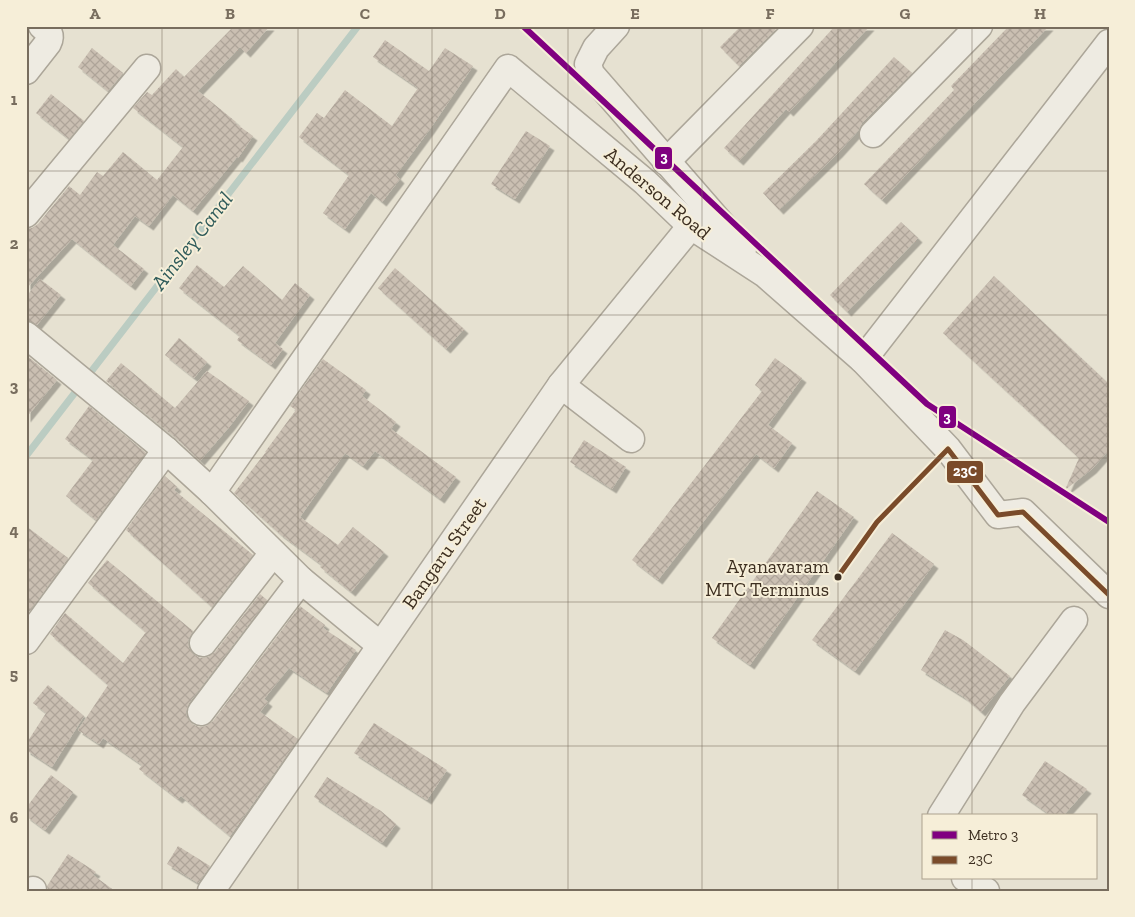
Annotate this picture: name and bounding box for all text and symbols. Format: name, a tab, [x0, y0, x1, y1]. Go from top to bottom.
text: A	[90, 4, 101, 23]
text: B	[225, 4, 235, 23]
text: C	[360, 4, 370, 23]
text: D	[494, 4, 506, 23]
text: E	[630, 4, 640, 23]
text: F	[765, 4, 775, 23]
text: G	[900, 4, 911, 23]
text: H	[1034, 4, 1046, 23]
text: 1	[11, 90, 18, 109]
street label: Anderson Road	[600, 142, 716, 244]
line badge: 3	[654, 146, 673, 170]
text: 3	[660, 149, 668, 166]
water label: Ainsley Canal	[145, 187, 238, 295]
text: 2	[10, 234, 19, 253]
text: 3	[10, 377, 19, 396]
line badge: 3	[938, 405, 957, 429]
text: 3	[943, 409, 951, 426]
line badge: 23C	[946, 460, 984, 484]
text: 23C	[953, 463, 977, 480]
street label: Bangaru Street	[397, 492, 492, 613]
text: 4	[9, 521, 19, 540]
place label: Ayanavaram MTC Terminus	[705, 555, 830, 601]
marker: Ayanavaram MTC Terminus	[833, 572, 843, 582]
text: 5	[10, 665, 18, 684]
text: 6	[10, 808, 19, 827]
legend	[922, 814, 1098, 880]
text: Metro 3	[968, 826, 1018, 844]
text: 23C	[968, 850, 993, 868]

